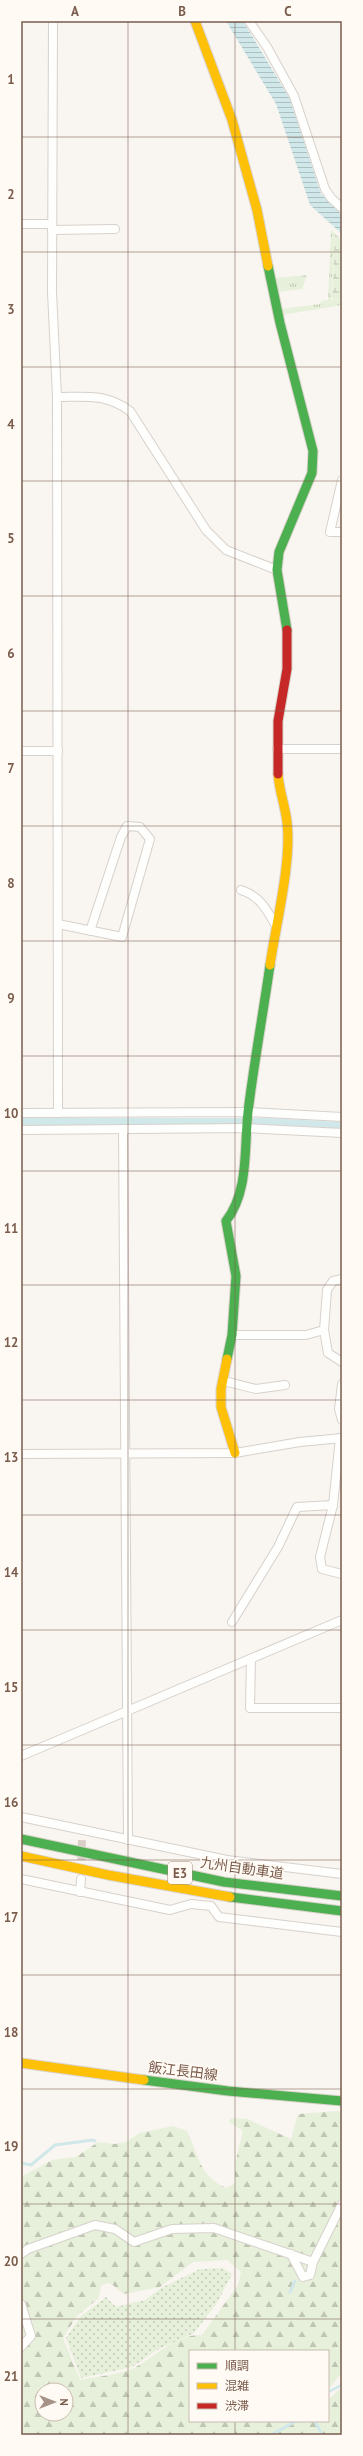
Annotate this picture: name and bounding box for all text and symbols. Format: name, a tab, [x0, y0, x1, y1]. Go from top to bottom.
text: A	[71, 3, 79, 20]
text: B	[178, 3, 186, 20]
text: C	[284, 3, 292, 20]
text: 1	[7, 71, 15, 88]
text: 2	[7, 186, 15, 203]
text: 3	[7, 301, 15, 318]
text: 4	[7, 416, 15, 433]
text: 5	[7, 530, 15, 547]
text: 6	[7, 645, 15, 662]
text: 7	[7, 760, 15, 777]
text: 8	[7, 875, 15, 892]
text: 9	[7, 990, 15, 1007]
text: 10	[4, 1105, 18, 1122]
text: 11	[4, 1220, 18, 1237]
text: 12	[4, 1334, 18, 1351]
text: 13	[4, 1449, 18, 1466]
text: 14	[4, 1564, 19, 1581]
text: 15	[4, 1679, 18, 1696]
text: 16	[4, 1794, 18, 1811]
street label: 九州自動車道	[199, 1853, 285, 1883]
road number: E3	[168, 1862, 192, 1884]
text: 17	[4, 1909, 18, 1926]
text: 18	[4, 2024, 18, 2041]
street label: 飯江長田線	[147, 2058, 219, 2084]
text: 19	[4, 2138, 18, 2155]
text: 20	[4, 2253, 18, 2270]
legend	[189, 2350, 329, 2422]
text: 順調	[225, 2358, 249, 2373]
text: 21	[4, 2368, 18, 2385]
text: 混雑	[225, 2378, 249, 2393]
north arrow	[34, 2382, 74, 2422]
text: N	[57, 2398, 71, 2406]
text: 渋滞	[225, 2398, 249, 2413]

